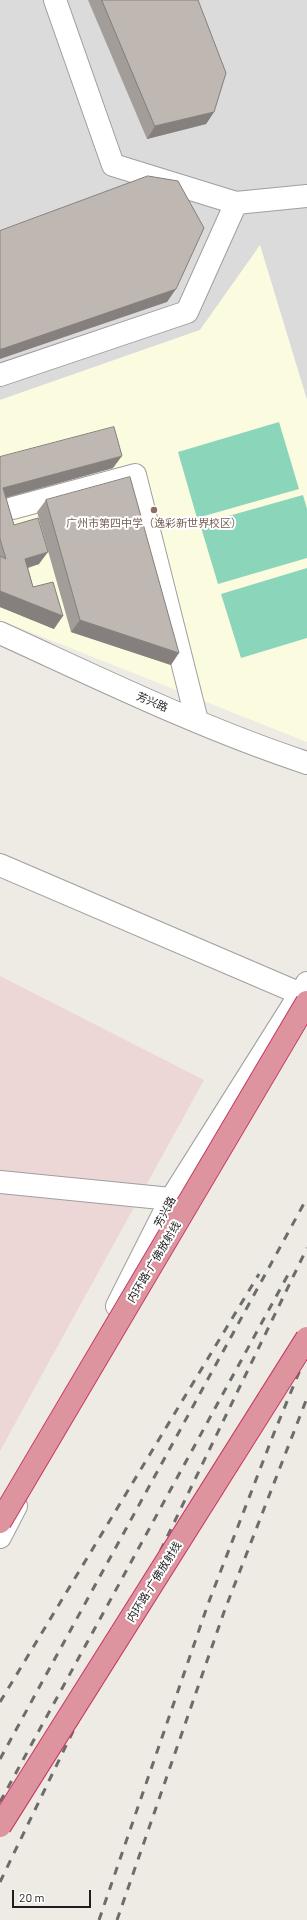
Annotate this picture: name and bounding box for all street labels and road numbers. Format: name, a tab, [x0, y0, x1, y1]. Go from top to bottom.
street label: 芳兴路	[134, 689, 170, 715]
street label: 芳兴路	[151, 1194, 179, 1230]
street label: 内环路-广佛放射线	[125, 1219, 183, 1305]
street label: 内环路-广佛放射线	[124, 1539, 184, 1625]

